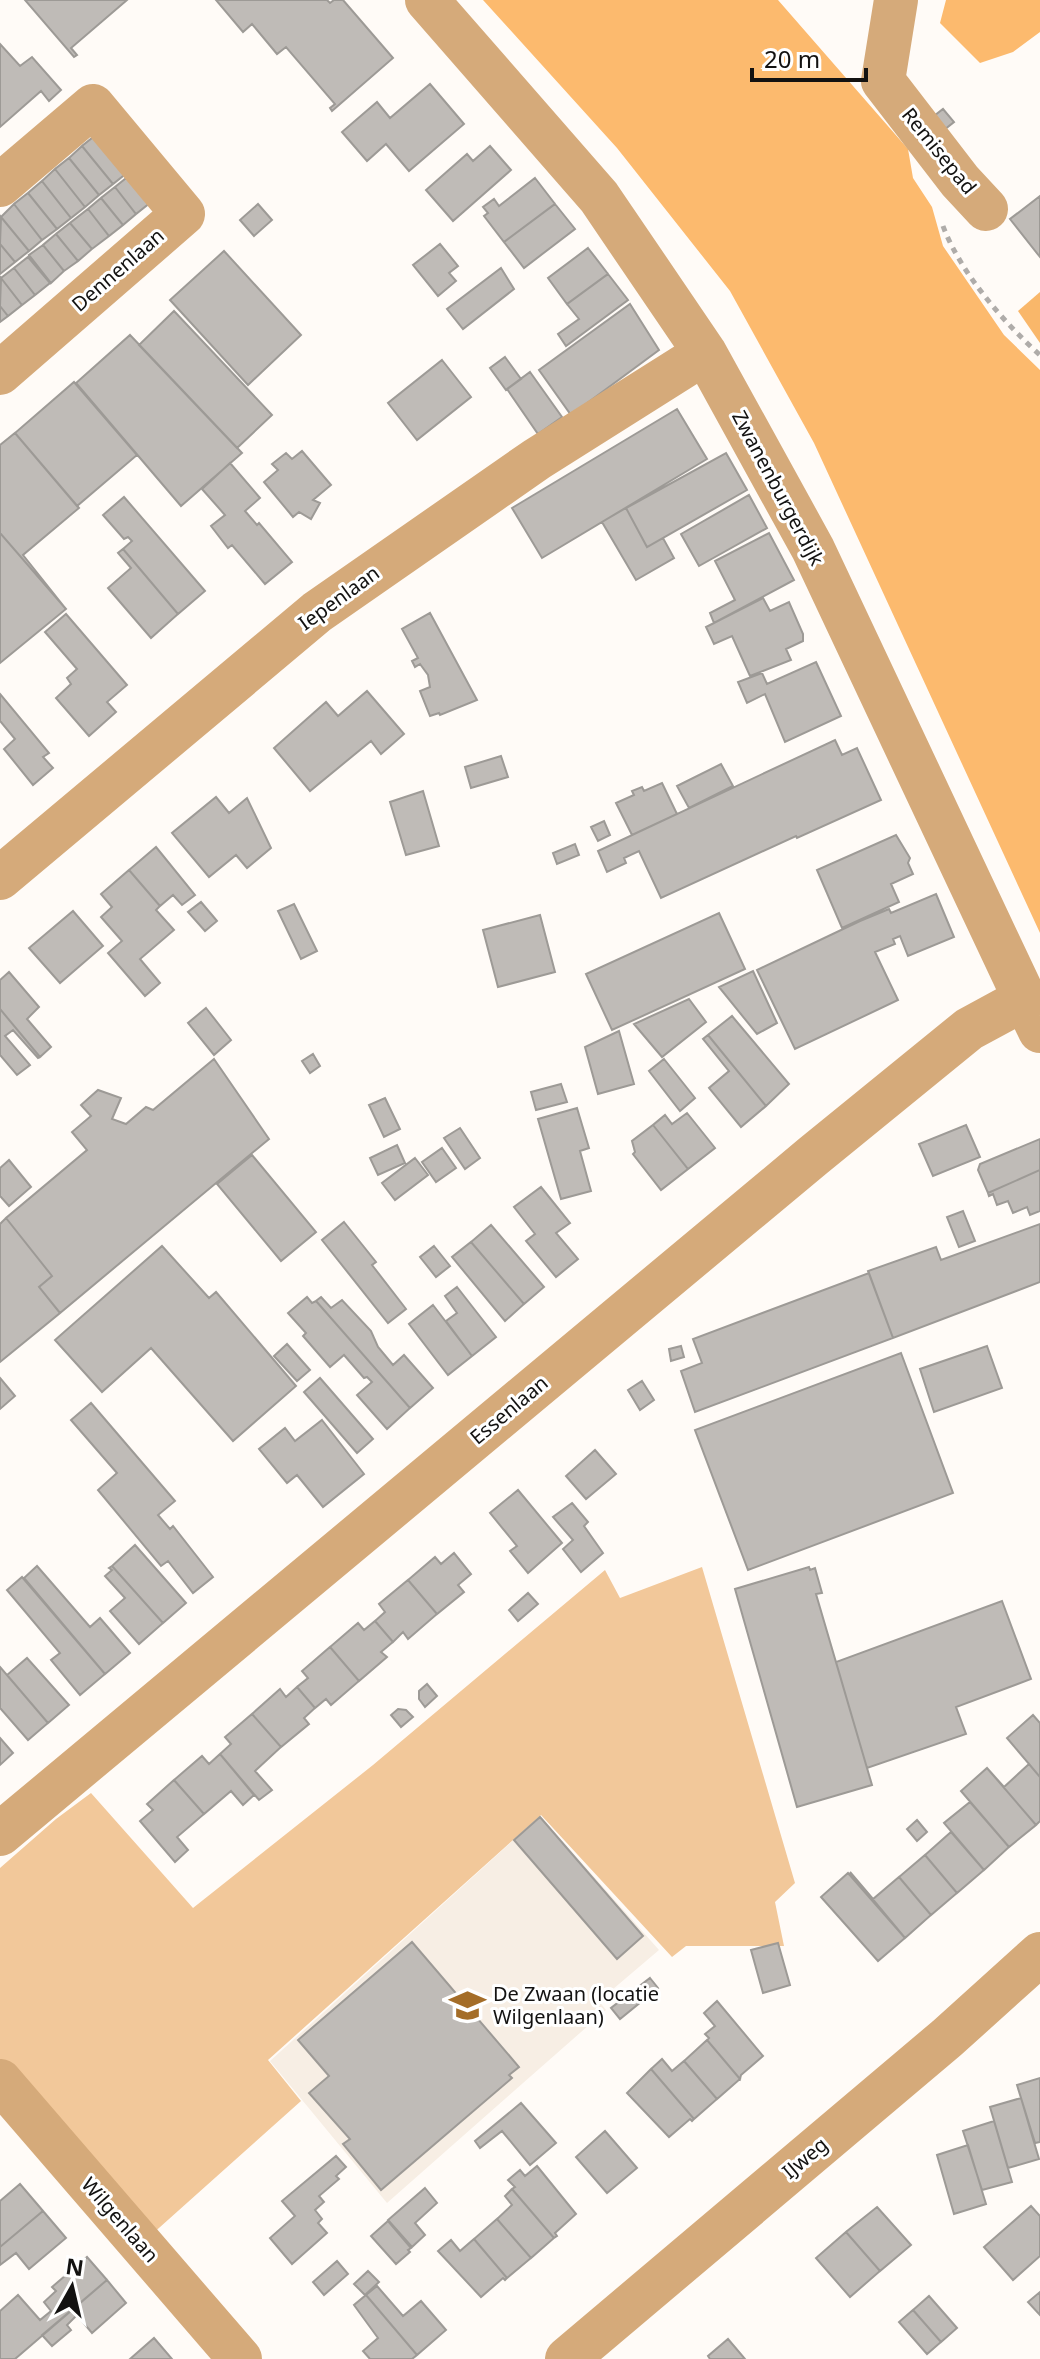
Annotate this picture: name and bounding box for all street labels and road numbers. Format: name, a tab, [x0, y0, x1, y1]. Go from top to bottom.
street label: Remisepad	[896, 102, 983, 200]
street label: Dennenlaan	[66, 222, 170, 317]
street label: Zwanenburgerdijk	[726, 406, 831, 570]
street label: Iepenlaan	[293, 559, 385, 636]
street label: Essenlaan	[464, 1369, 553, 1450]
street label: IJweg	[776, 2131, 833, 2185]
street label: Wilgenlaan	[76, 2171, 165, 2268]

